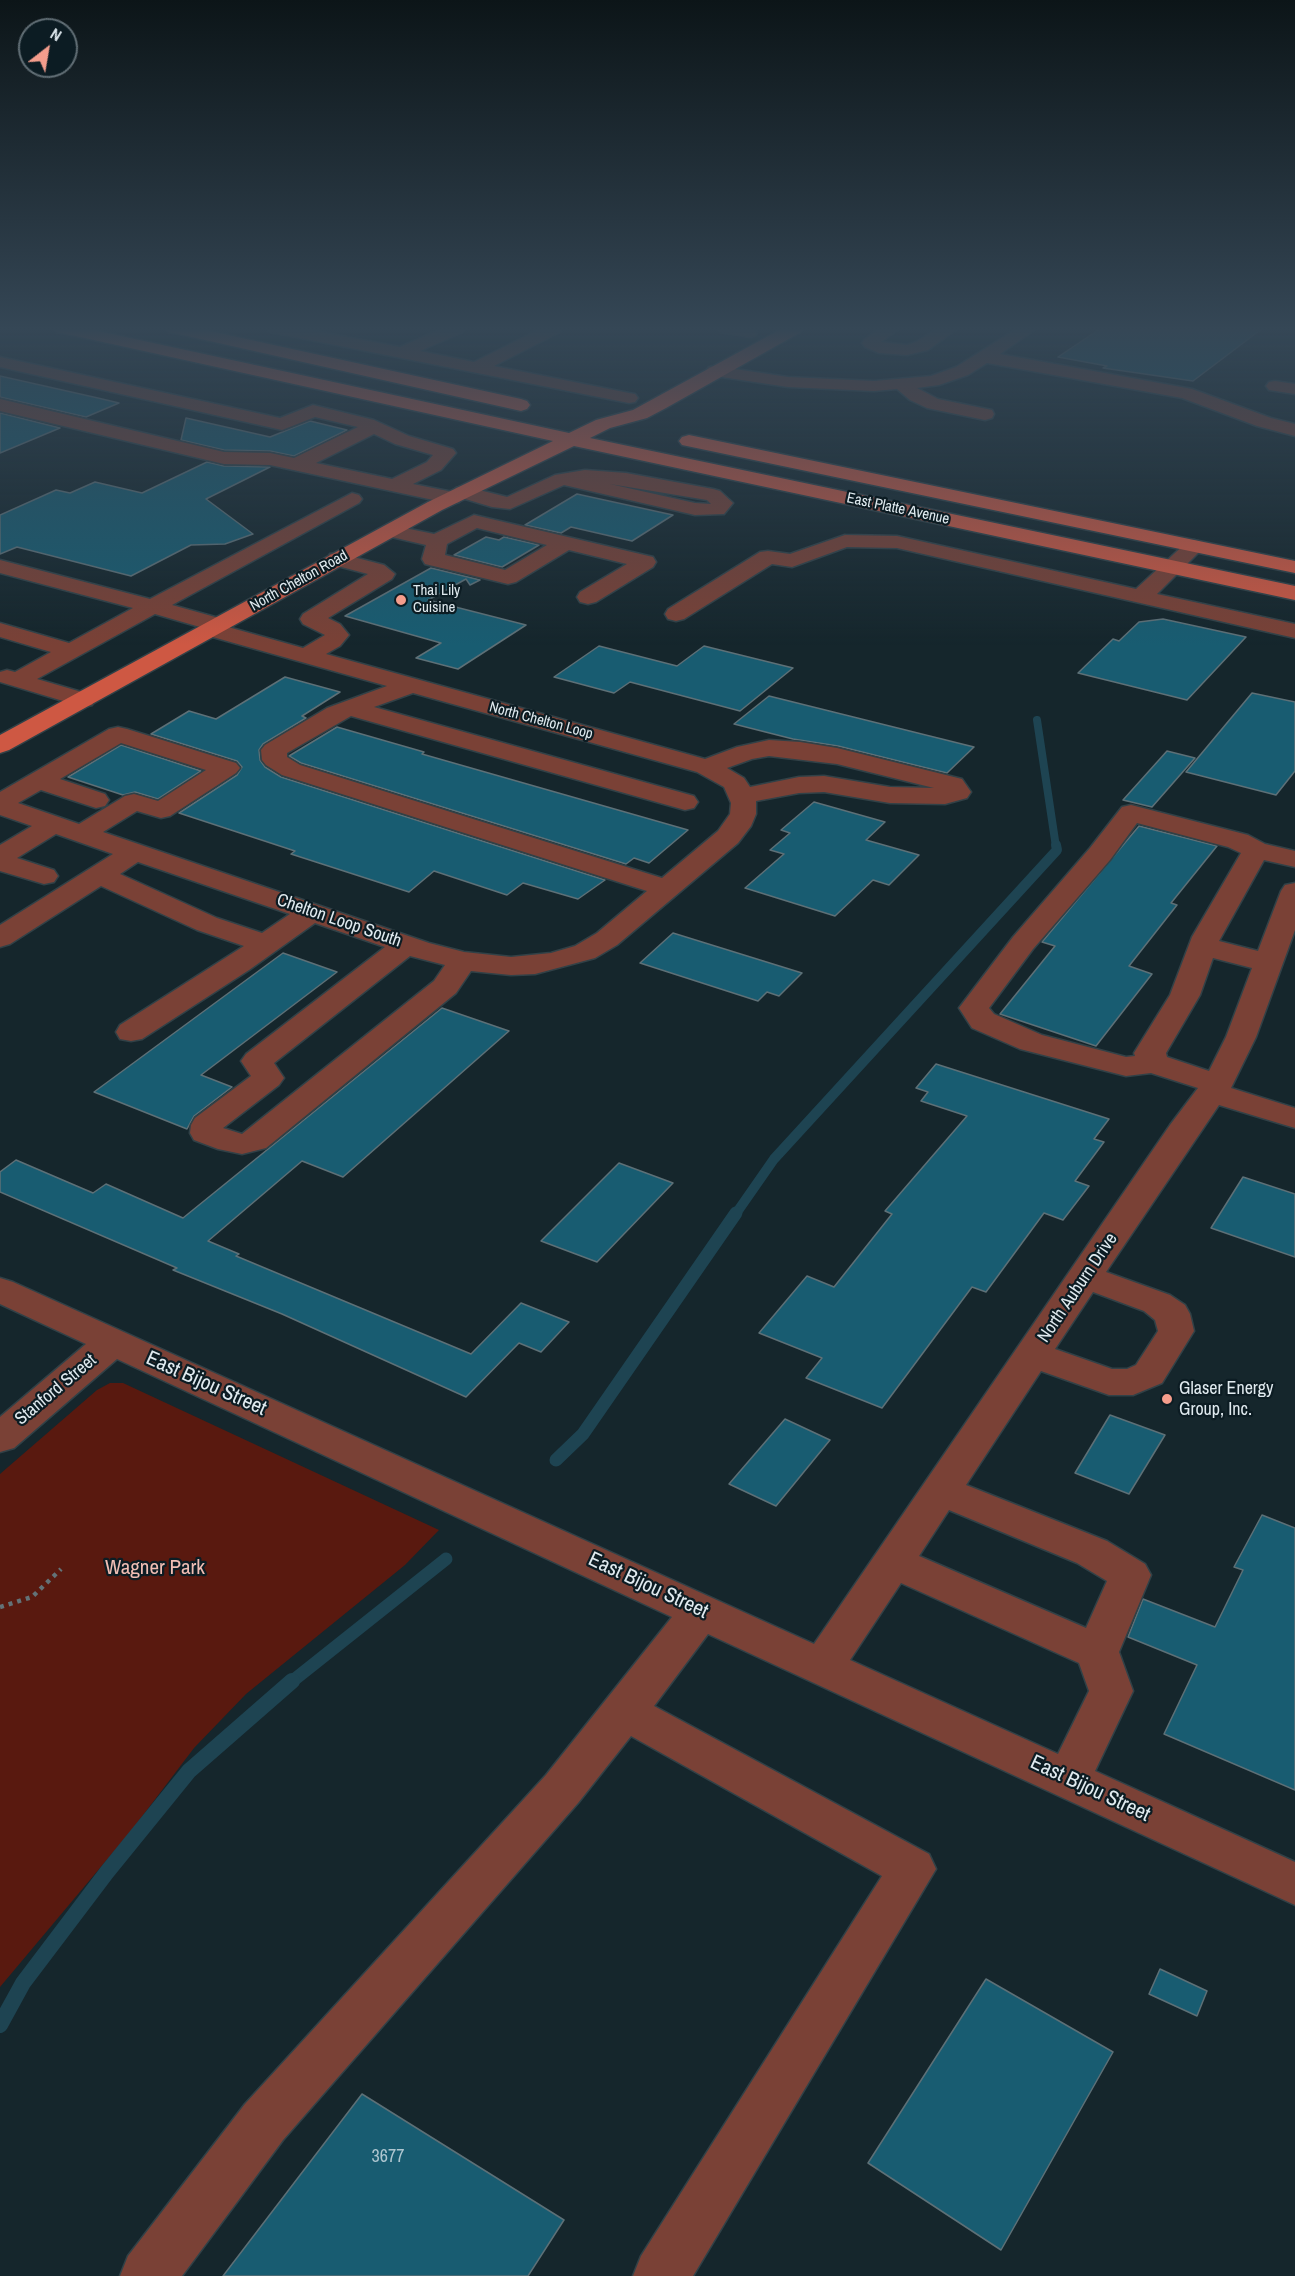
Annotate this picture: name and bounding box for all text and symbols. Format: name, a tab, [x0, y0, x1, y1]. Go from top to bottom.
north arrow	[18, 18, 78, 78]
text: N	[47, 22, 66, 46]
street label: East Platte Avenue	[845, 489, 951, 529]
street label: North Chelton Road	[247, 547, 351, 615]
place label: Thai Lily Cuisine	[413, 582, 460, 617]
marker: Thai Lily Cuisine	[394, 593, 408, 607]
street label: North Chelton Loop	[487, 699, 595, 743]
street label: Chelton Loop South	[274, 890, 404, 952]
street label: North Auburn Drive	[1033, 1229, 1123, 1347]
street label: East Bijou Street	[142, 1346, 270, 1422]
street label: Stanford Street	[11, 1350, 101, 1430]
place label: Glaser Energy Group, Inc.	[1179, 1378, 1273, 1420]
marker: Glaser Energy Group, Inc.	[1160, 1392, 1174, 1406]
street label: East Bijou Street	[584, 1547, 712, 1625]
park label: Wagner Park	[105, 1555, 205, 1581]
street label: East Bijou Street	[1026, 1750, 1154, 1828]
house number: 3677	[372, 2146, 404, 2168]

